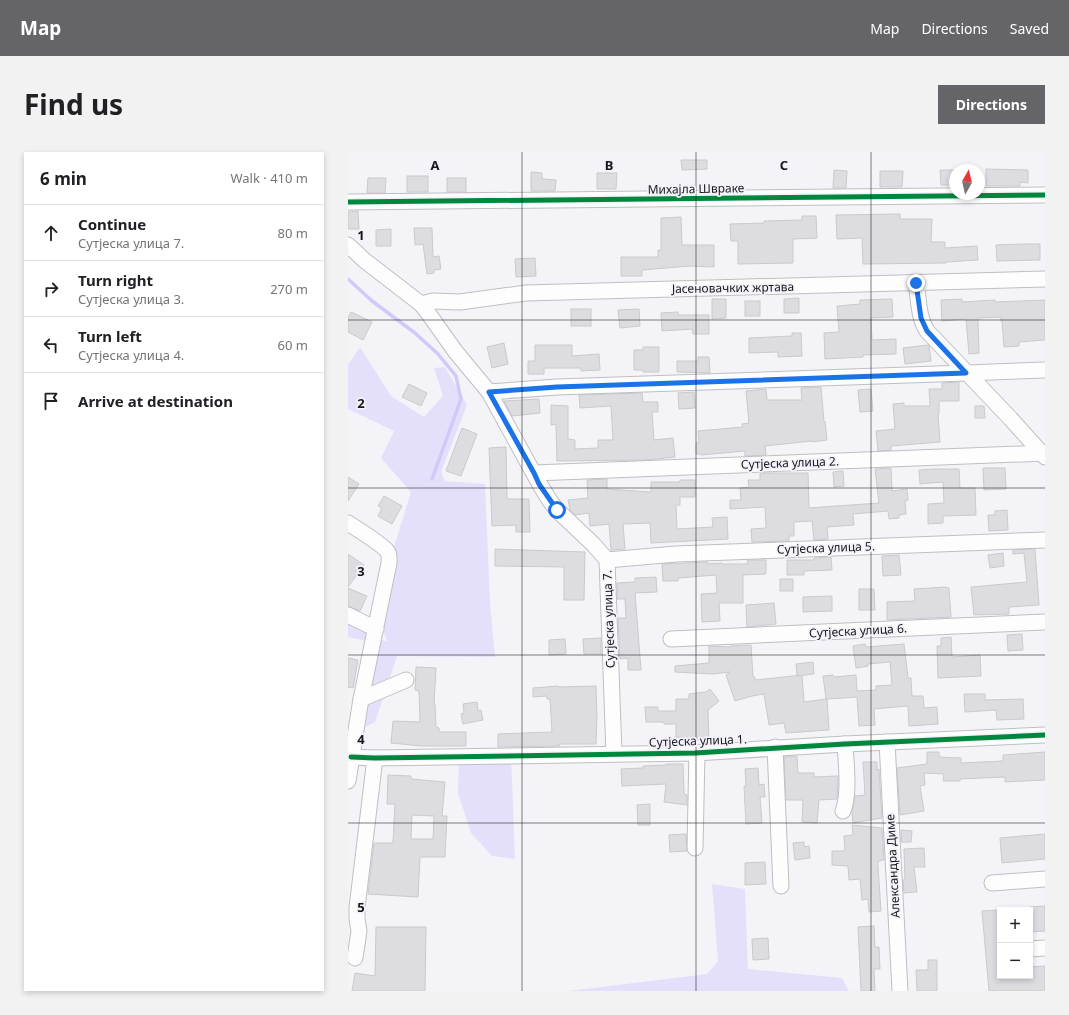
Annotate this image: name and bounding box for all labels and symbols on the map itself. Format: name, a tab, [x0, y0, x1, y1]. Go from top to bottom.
text: A	[431, 156, 440, 174]
text: B	[605, 156, 613, 174]
text: C	[780, 156, 788, 174]
north arrow	[949, 164, 985, 200]
street label: Михајла Швраке	[647, 179, 745, 198]
text: 1	[357, 226, 365, 244]
route end	[907, 274, 925, 292]
street label: Јасеновачких жртава	[671, 278, 794, 297]
text: 2	[357, 394, 365, 412]
street label: Сутјеска улица 2.	[741, 452, 839, 473]
route start	[548, 501, 566, 519]
street label: Сутјеска улица 5.	[777, 537, 875, 558]
text: 3	[357, 562, 365, 580]
street label: Сутјеска улица 7.	[598, 570, 619, 668]
street label: Сутјеска улица 6.	[809, 619, 907, 642]
text: 4	[357, 730, 365, 748]
street label: Сутјеска улица 1.	[649, 730, 747, 751]
street label: Александра Диме	[881, 813, 904, 918]
text: 5	[357, 898, 365, 916]

